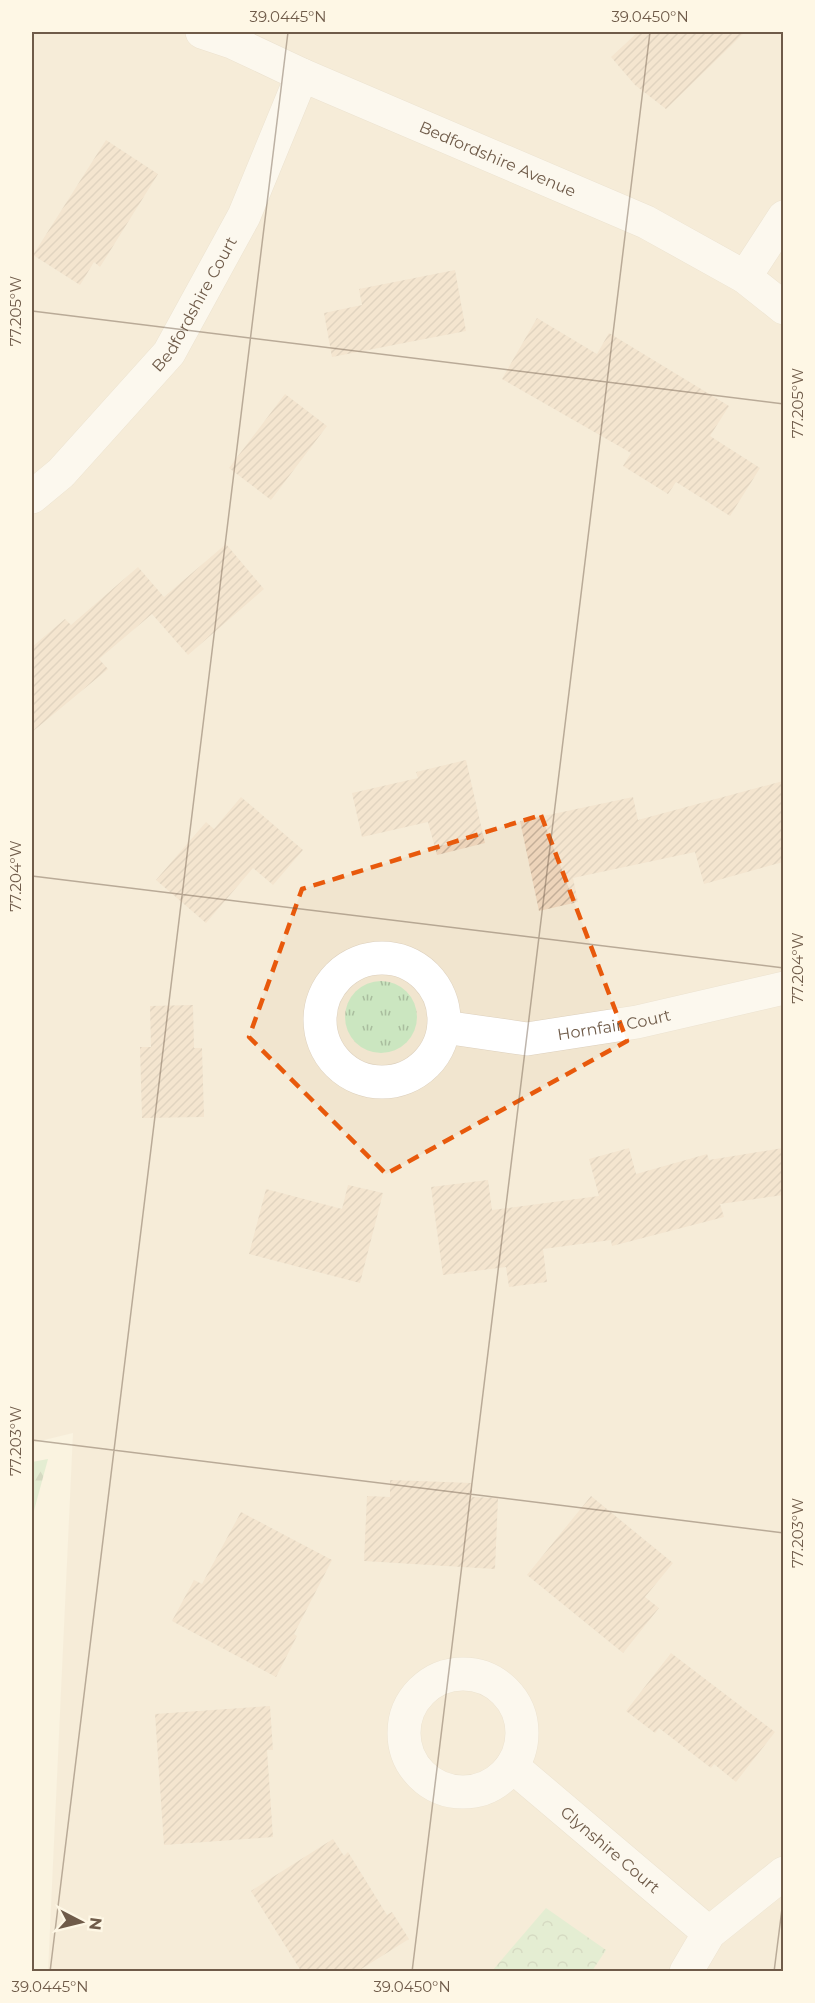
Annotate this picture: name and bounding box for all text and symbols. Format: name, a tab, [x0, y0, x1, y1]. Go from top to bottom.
text: 39.0445°N	[250, 7, 326, 26]
text: 39.0450°N	[611, 7, 689, 26]
street label: Bedfordshire Avenue	[417, 117, 579, 201]
street label: Bedfordshire Court	[147, 233, 241, 375]
text: 77.205°W	[6, 276, 25, 346]
text: 77.205°W	[788, 368, 807, 438]
text: 77.204°W	[6, 840, 25, 912]
text: 77.204°W	[788, 932, 807, 1004]
street label: Hornfair Court	[556, 1005, 673, 1044]
text: 77.203°W	[6, 1406, 25, 1476]
text: 77.203°W	[788, 1498, 807, 1568]
street label: Glynshire Court	[557, 1802, 664, 1897]
north arrow	[51, 1892, 111, 1952]
text: N	[85, 1916, 106, 1931]
text: 39.0445°N	[12, 1977, 88, 1996]
text: 39.0450°N	[373, 1977, 451, 1996]

